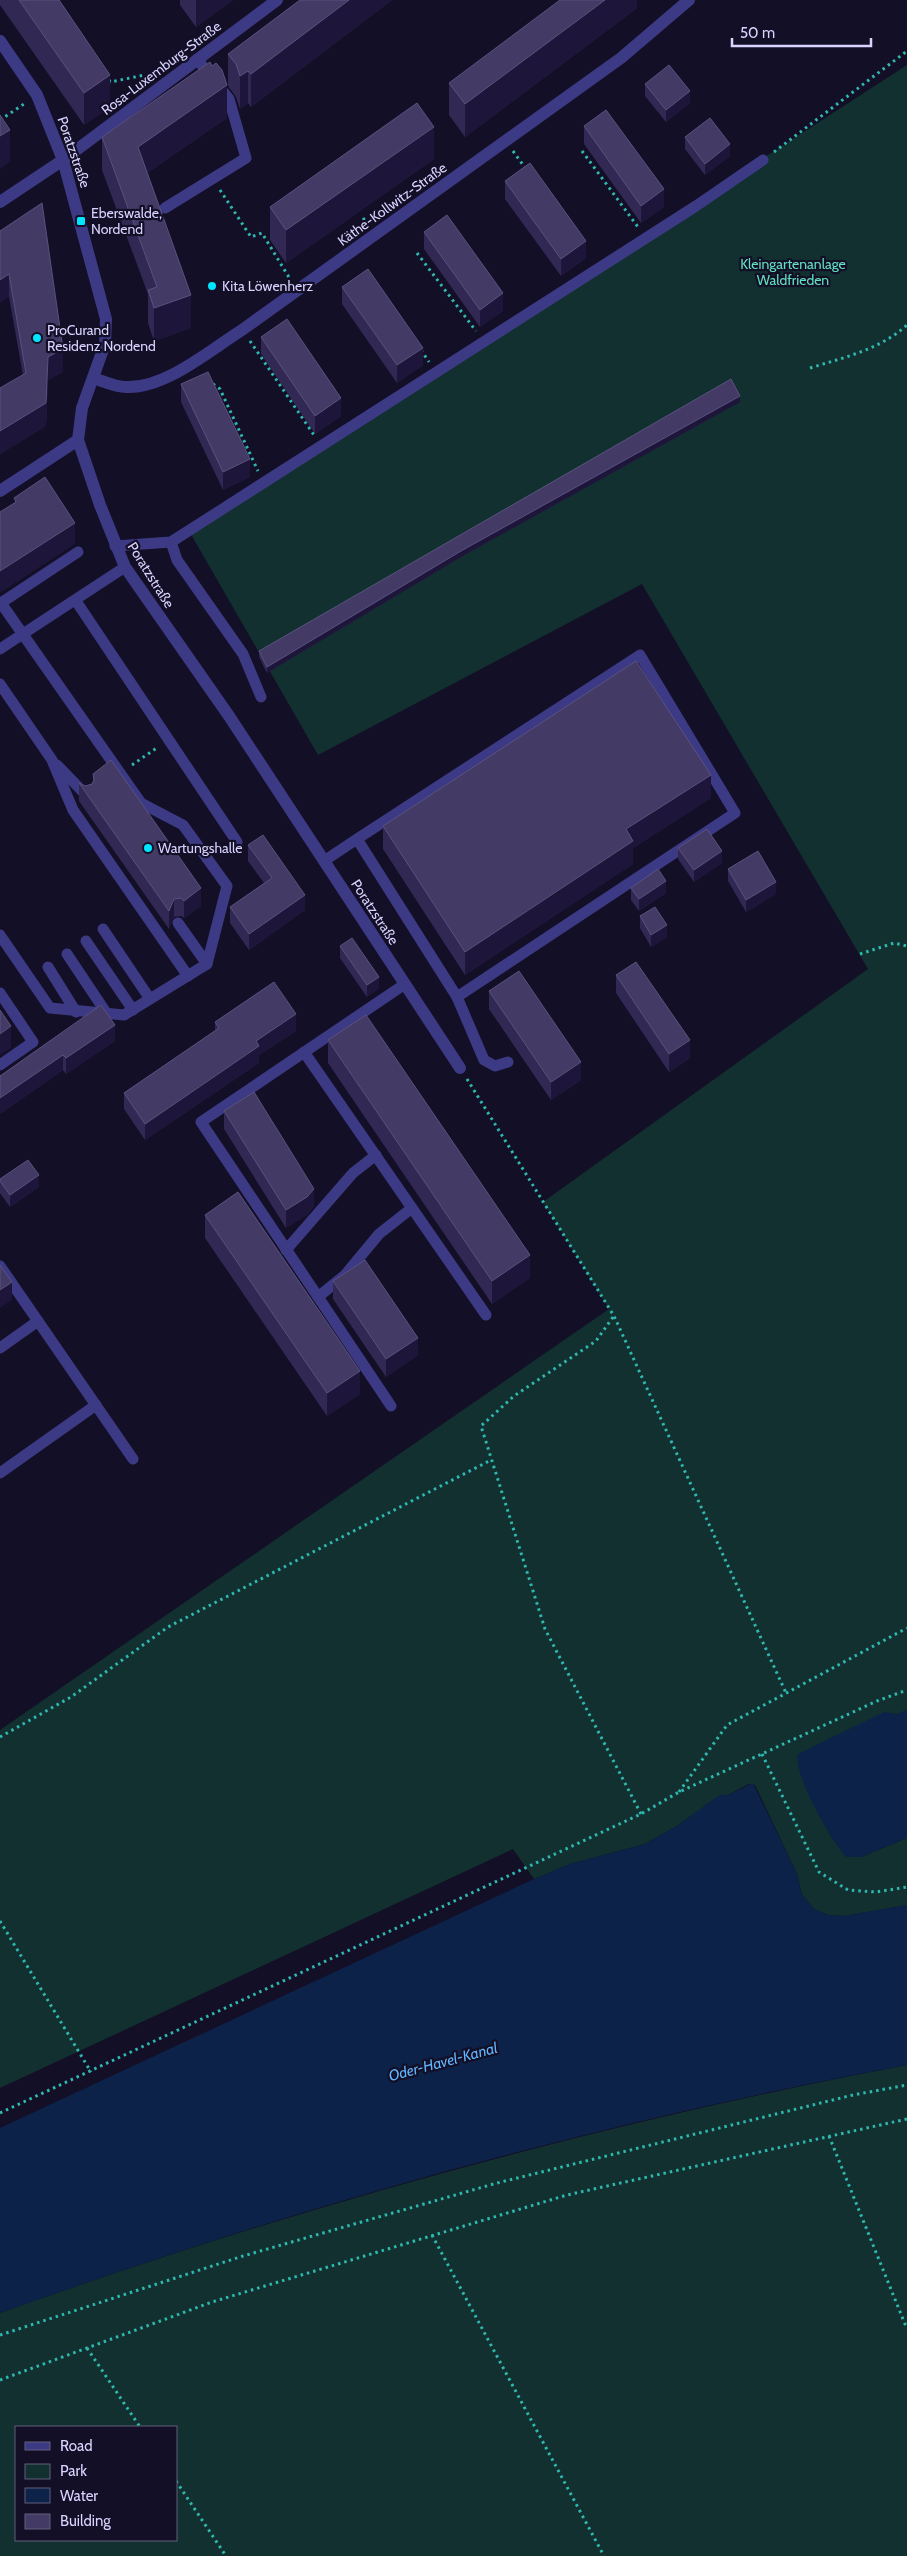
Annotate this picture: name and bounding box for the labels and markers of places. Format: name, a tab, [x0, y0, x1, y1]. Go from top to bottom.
place label: Eberswalde, Nordend	[91, 204, 162, 238]
marker: Eberswalde, Nordend	[75, 215, 87, 227]
place label: Kita Löwenherz	[222, 277, 314, 295]
marker: Kita Löwenherz	[206, 280, 218, 292]
place label: ProCurand Residenz Nordend	[47, 321, 156, 355]
marker: ProCurand Residenz Nordend	[31, 332, 43, 344]
place label: Wartungshalle	[158, 839, 243, 857]
marker: Wartungshalle	[142, 842, 154, 854]

